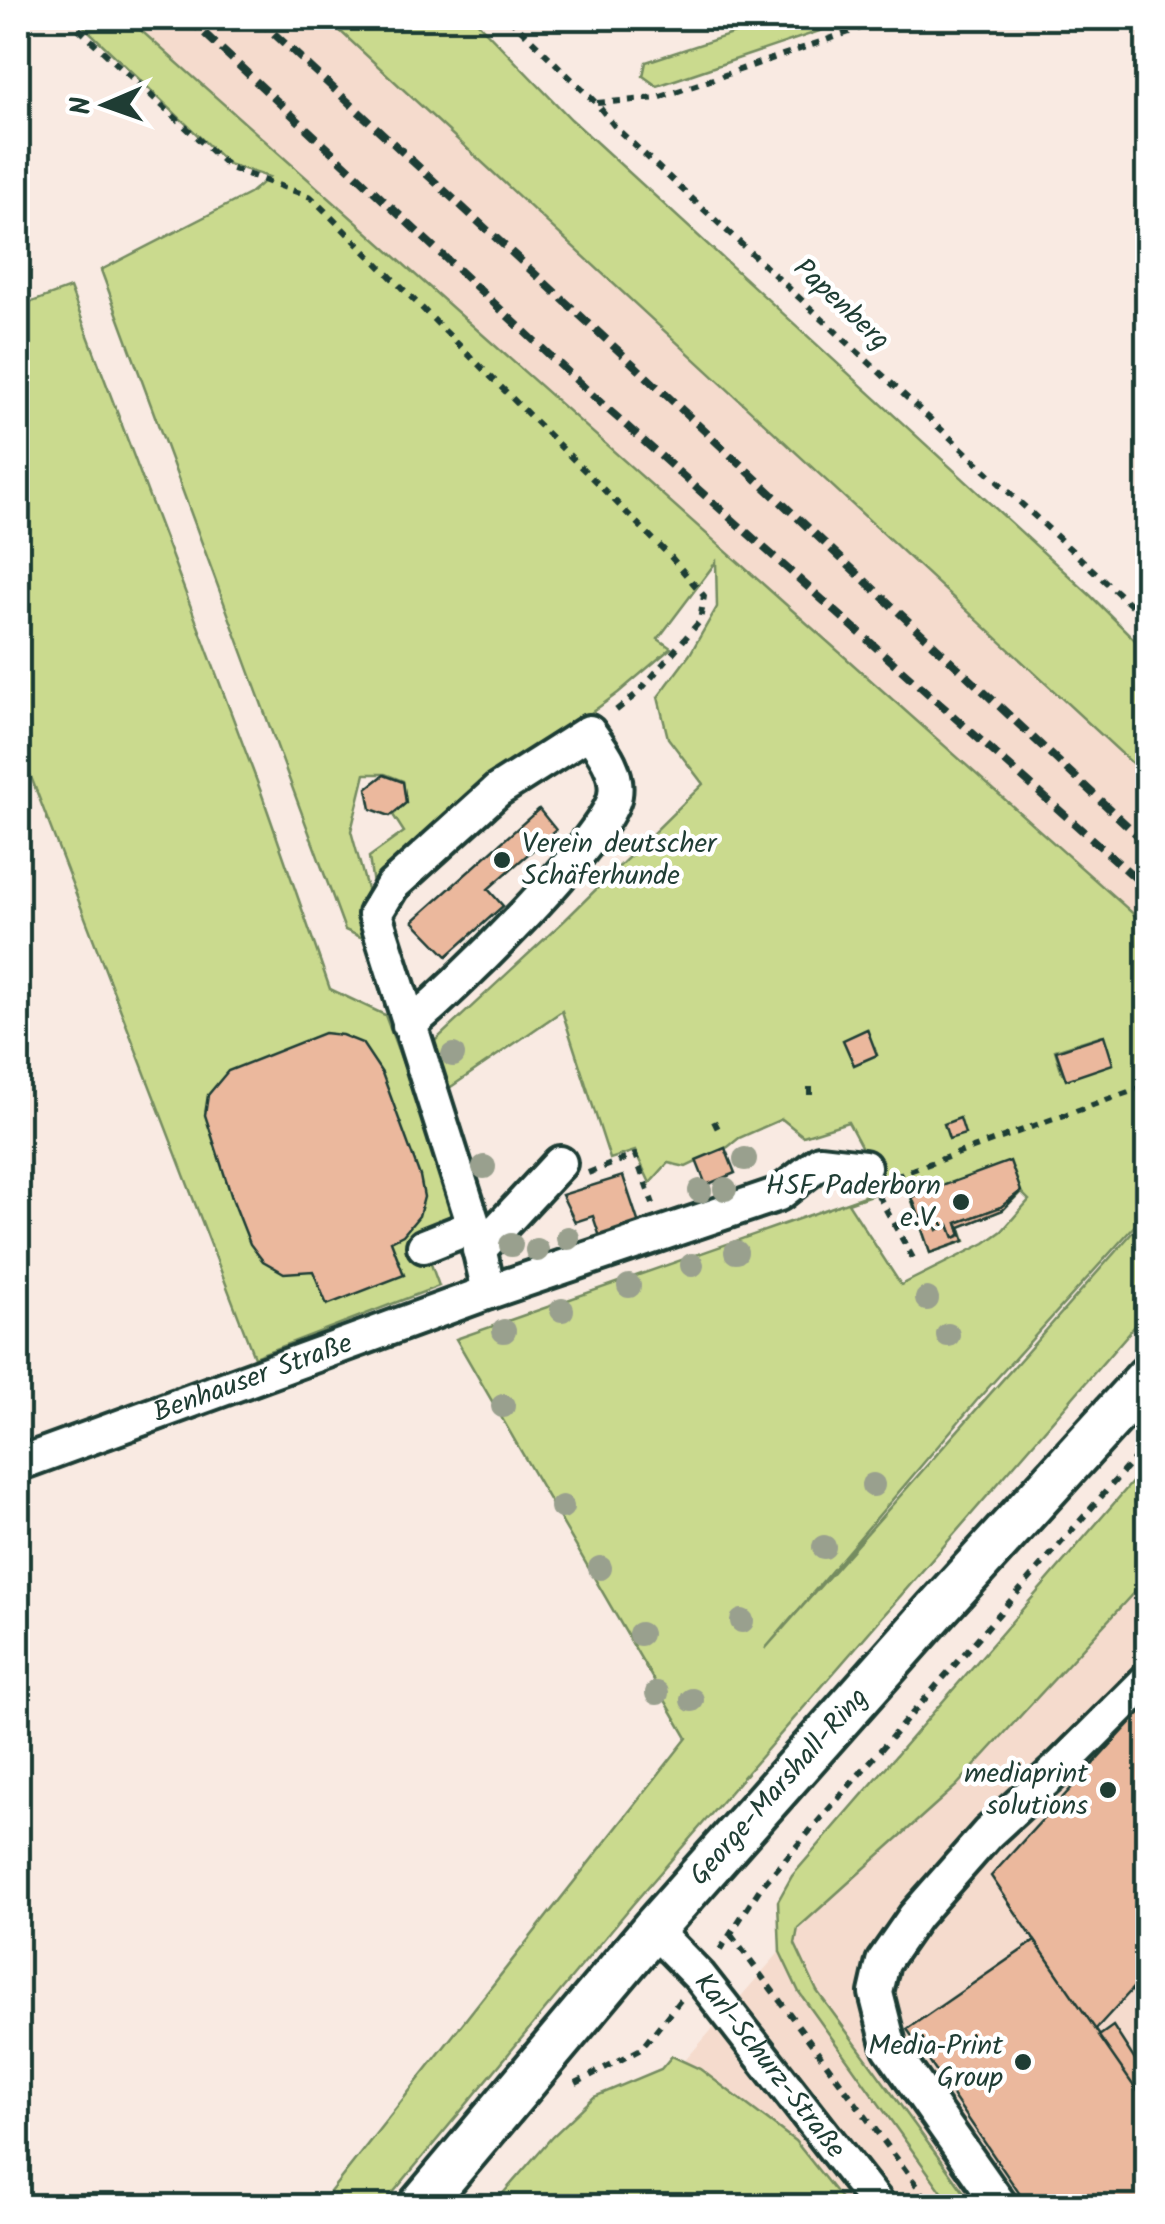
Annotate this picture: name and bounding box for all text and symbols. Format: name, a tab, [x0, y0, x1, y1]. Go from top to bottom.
north arrow	[55, 55, 155, 155]
text: N	[60, 96, 105, 115]
street label: Papenberg	[782, 248, 900, 362]
place label: Verein deutscher Schäferhunde	[522, 822, 718, 899]
marker: Verein deutscher Schäferhunde	[491, 849, 513, 871]
place label: HSF Paderborn e.V.	[766, 1164, 941, 1241]
marker: HSF Paderborn e.V.	[950, 1191, 972, 1213]
street label: Benhauser Straße	[147, 1321, 359, 1435]
street label: George-Marshall-Ring	[678, 1677, 880, 1896]
place label: mediaprint solutions	[964, 1752, 1089, 1829]
marker: mediaprint solutions	[1097, 1779, 1119, 1801]
street label: Karl-Schurz-Straße	[682, 1963, 857, 2169]
place label: Media‑Print Group	[868, 2024, 1004, 2101]
marker: Media‑Print Group	[1012, 2051, 1034, 2073]

